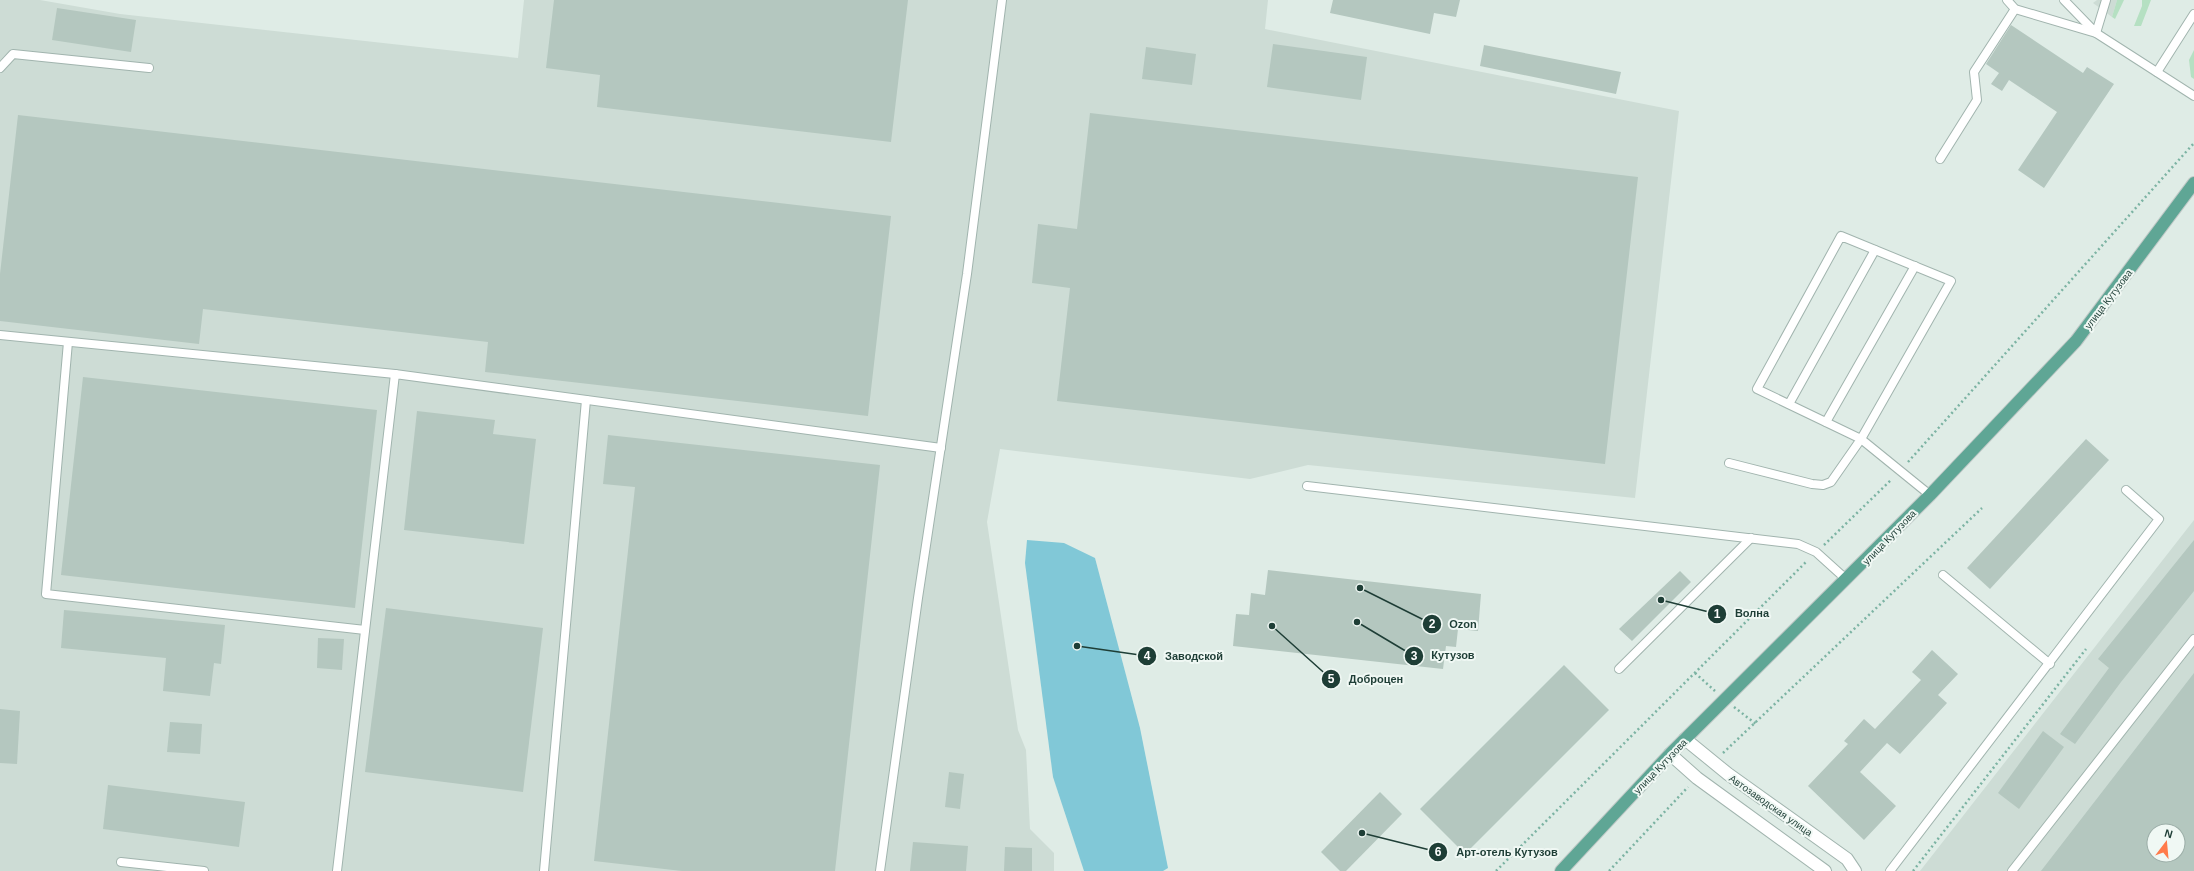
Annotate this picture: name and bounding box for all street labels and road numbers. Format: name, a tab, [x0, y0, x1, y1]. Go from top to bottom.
street label: улица Кутузова	[2082, 267, 2135, 331]
street label: улица Кутузова	[1861, 507, 1918, 567]
street label: улица Кутузова	[1632, 736, 1689, 796]
street label: Автозаводская улица	[1727, 772, 1815, 839]

